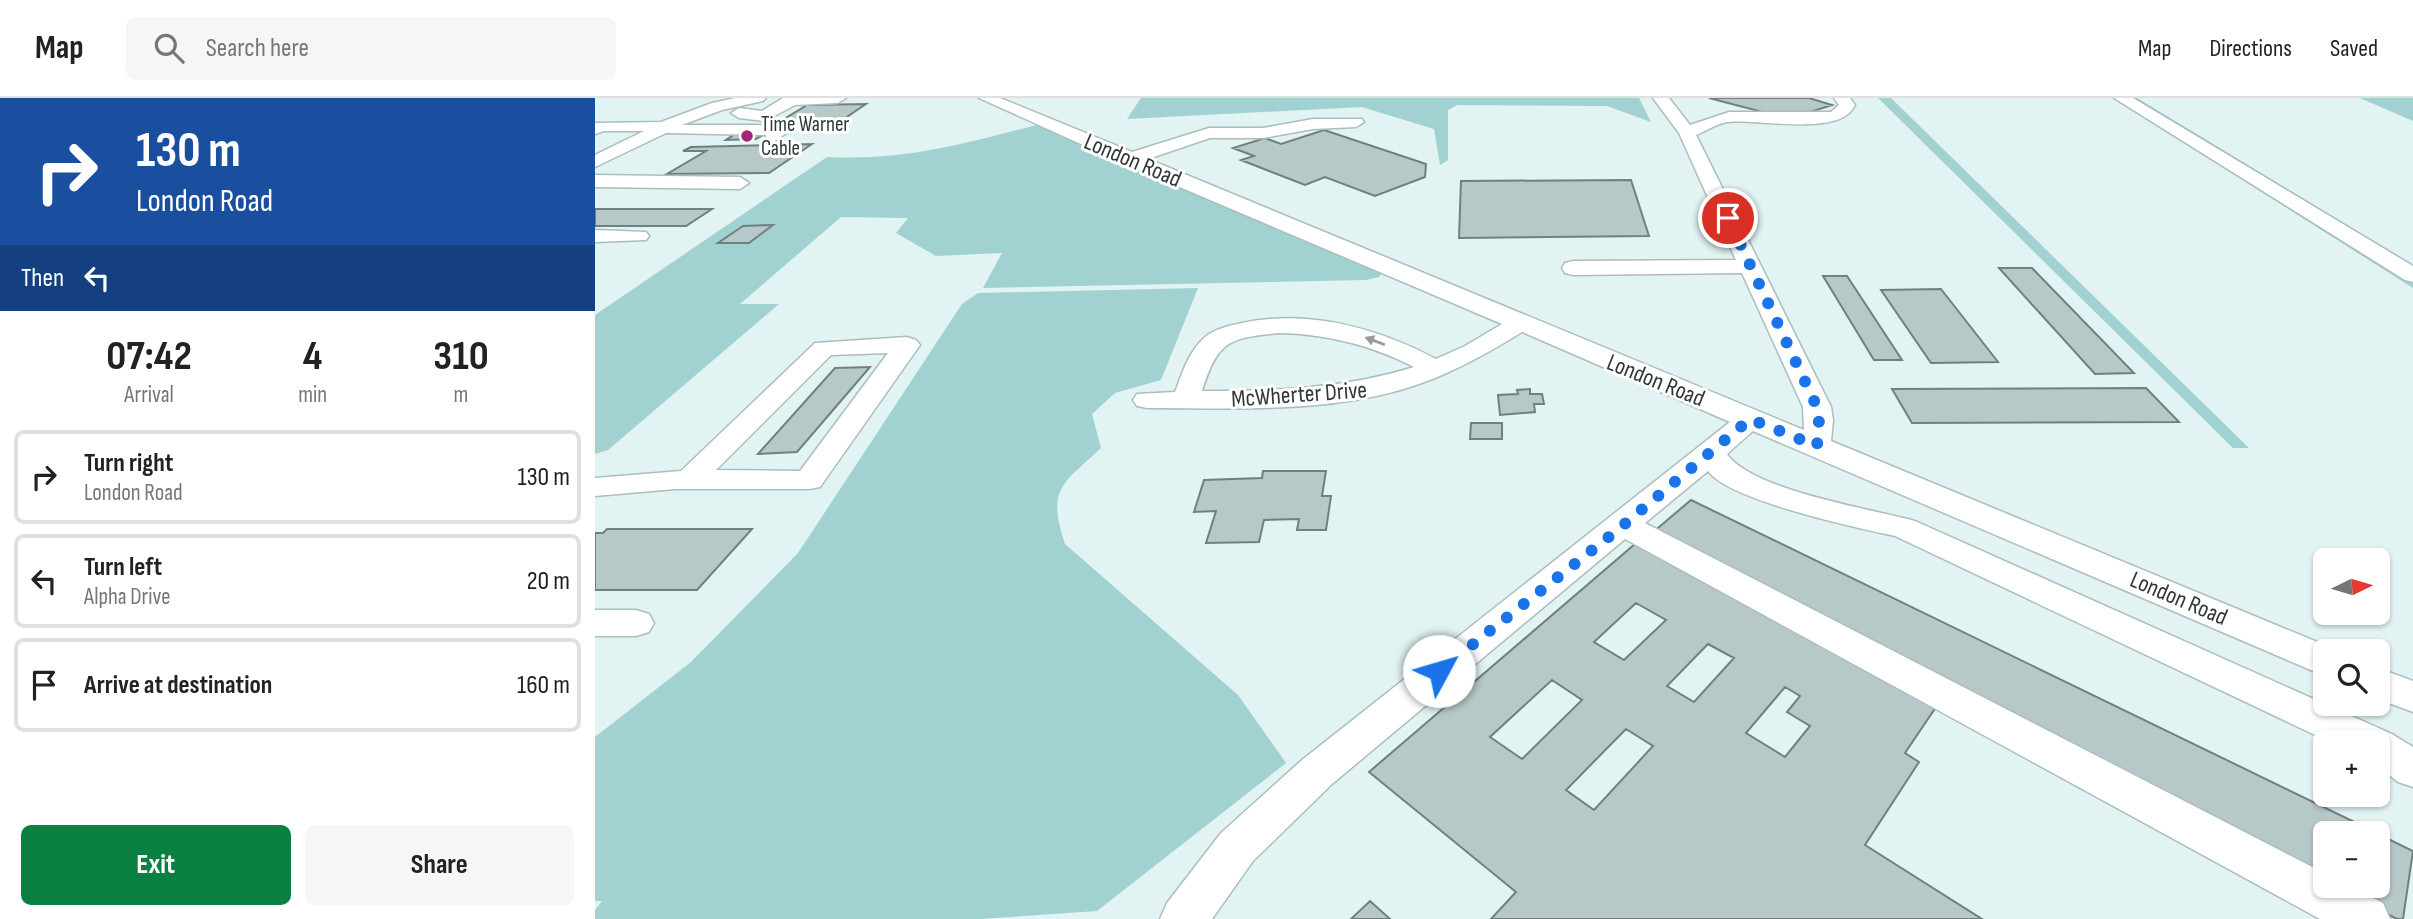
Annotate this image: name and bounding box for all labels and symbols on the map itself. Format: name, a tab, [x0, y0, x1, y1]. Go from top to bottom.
place label: Time Warner Cable	[761, 112, 849, 161]
street label: London Road	[1080, 127, 1186, 194]
marker: Time Warner Cable	[739, 128, 755, 144]
pin	[1698, 188, 1758, 248]
one-way arrow	[1364, 335, 1385, 346]
street label: London Road	[1603, 348, 1709, 413]
street label: McWherter Drive	[1230, 375, 1368, 414]
north arrow	[2313, 548, 2391, 625]
street label: London Road	[2126, 565, 2232, 632]
position arrow	[1402, 634, 1476, 708]

